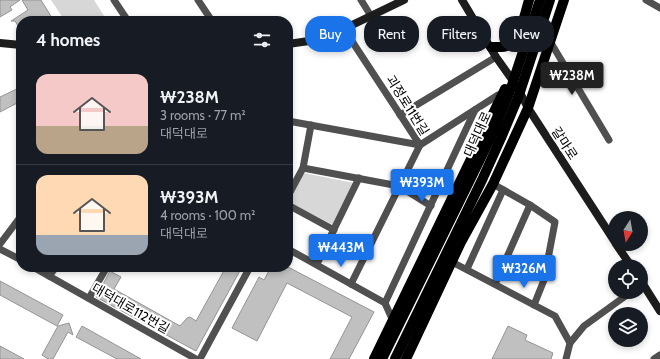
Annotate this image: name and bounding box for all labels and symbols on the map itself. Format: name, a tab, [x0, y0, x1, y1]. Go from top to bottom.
pin: ₩238M	[544, 62, 600, 96]
street label: 괴정로11번길	[383, 72, 433, 138]
street label: 대덕대로	[460, 109, 494, 159]
street label: 갈마로	[549, 124, 581, 162]
pin: ₩393M	[394, 169, 450, 203]
north arrow	[608, 211, 648, 251]
pin: ₩443M	[313, 234, 369, 268]
pin: ₩326M	[496, 255, 552, 289]
street label: 대덕대로112번길	[89, 279, 173, 337]

